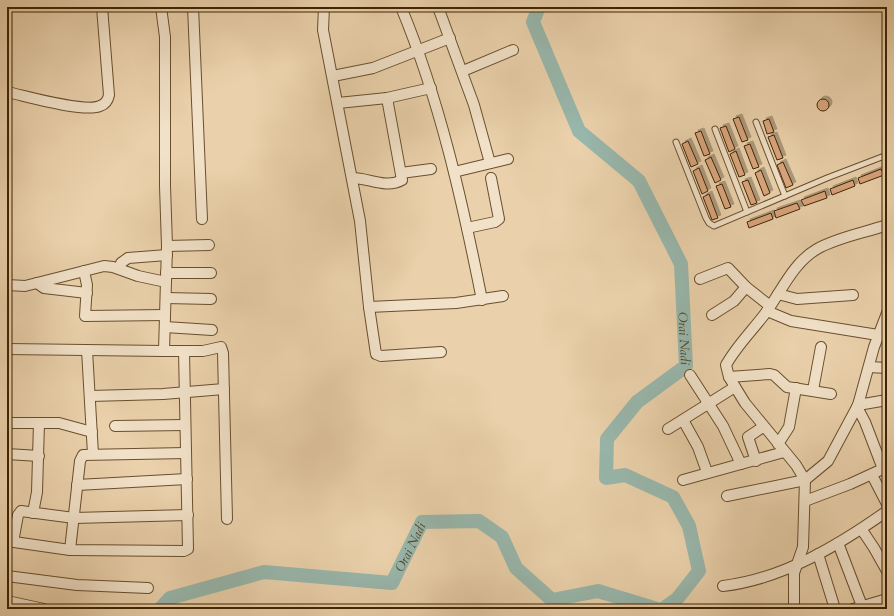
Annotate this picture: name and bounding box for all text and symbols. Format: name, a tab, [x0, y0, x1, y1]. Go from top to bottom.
water label: Orai Nadi	[673, 311, 694, 366]
water label: Orai Nadi	[391, 519, 431, 575]

